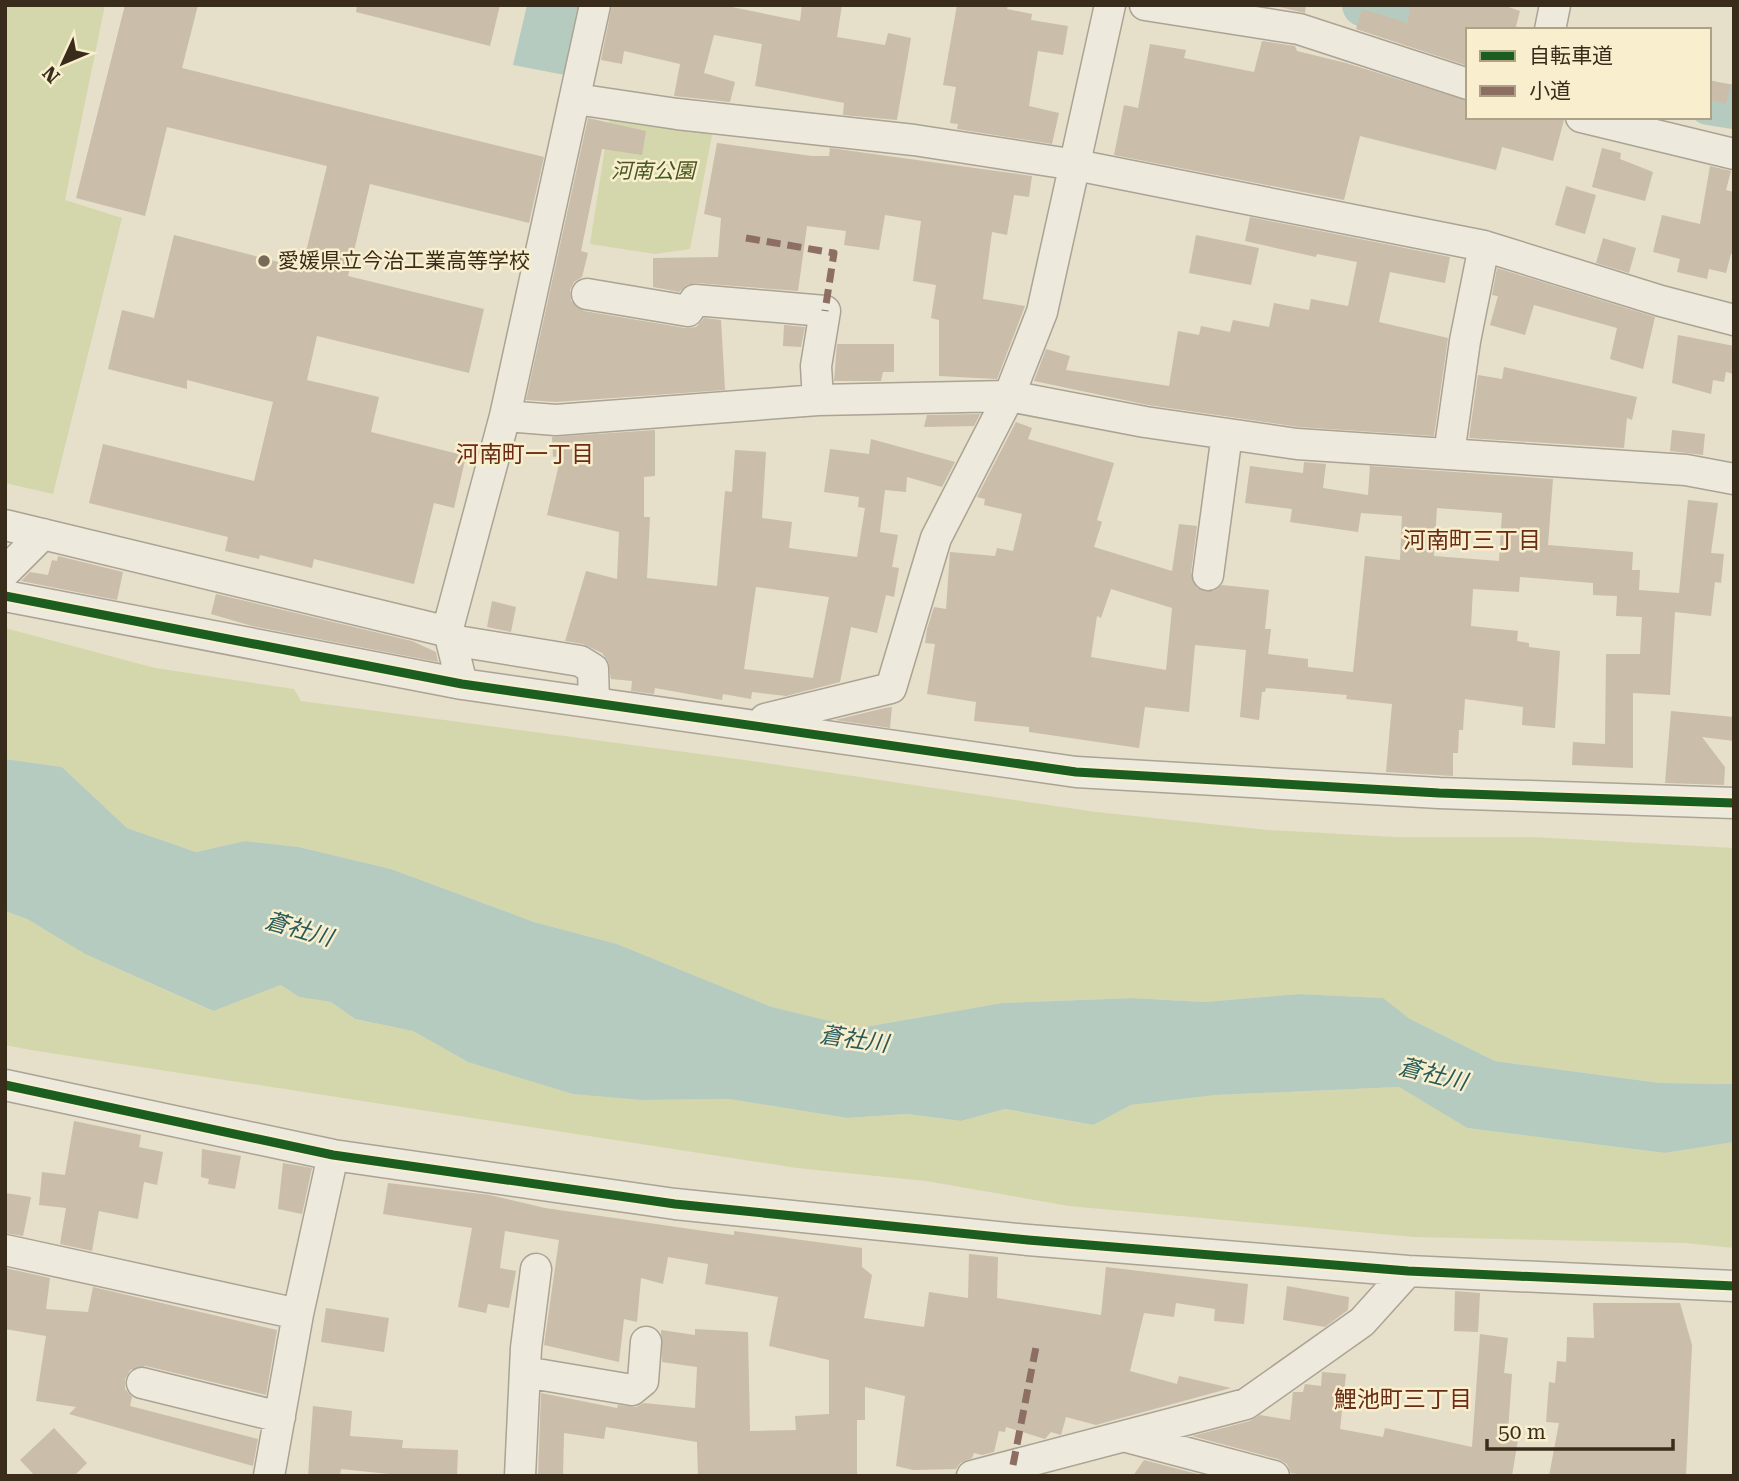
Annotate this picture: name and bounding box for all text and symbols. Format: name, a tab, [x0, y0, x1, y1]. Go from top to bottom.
north arrow	[28, 28, 98, 98]
legend	[1466, 28, 1711, 119]
text: 自転車道	[1529, 44, 1613, 68]
text: N	[38, 61, 64, 88]
text: 小道	[1529, 79, 1571, 103]
park label: 河南公園	[611, 159, 698, 183]
place label: 愛媛県立今治工業高等学校	[278, 249, 530, 273]
marker: 愛媛県立今治工業高等学校	[256, 253, 272, 269]
district label: 河南町一丁目	[456, 441, 594, 468]
district label: 河南町三丁目	[1403, 527, 1541, 554]
water label: 蒼社川	[262, 907, 339, 953]
water label: 蒼社川	[818, 1021, 893, 1058]
water label: 蒼社川	[1396, 1053, 1473, 1097]
district label: 鯉池町三丁目	[1334, 1386, 1472, 1413]
scale bar	[1487, 1408, 1672, 1452]
text: 50 m	[1498, 1420, 1546, 1444]

